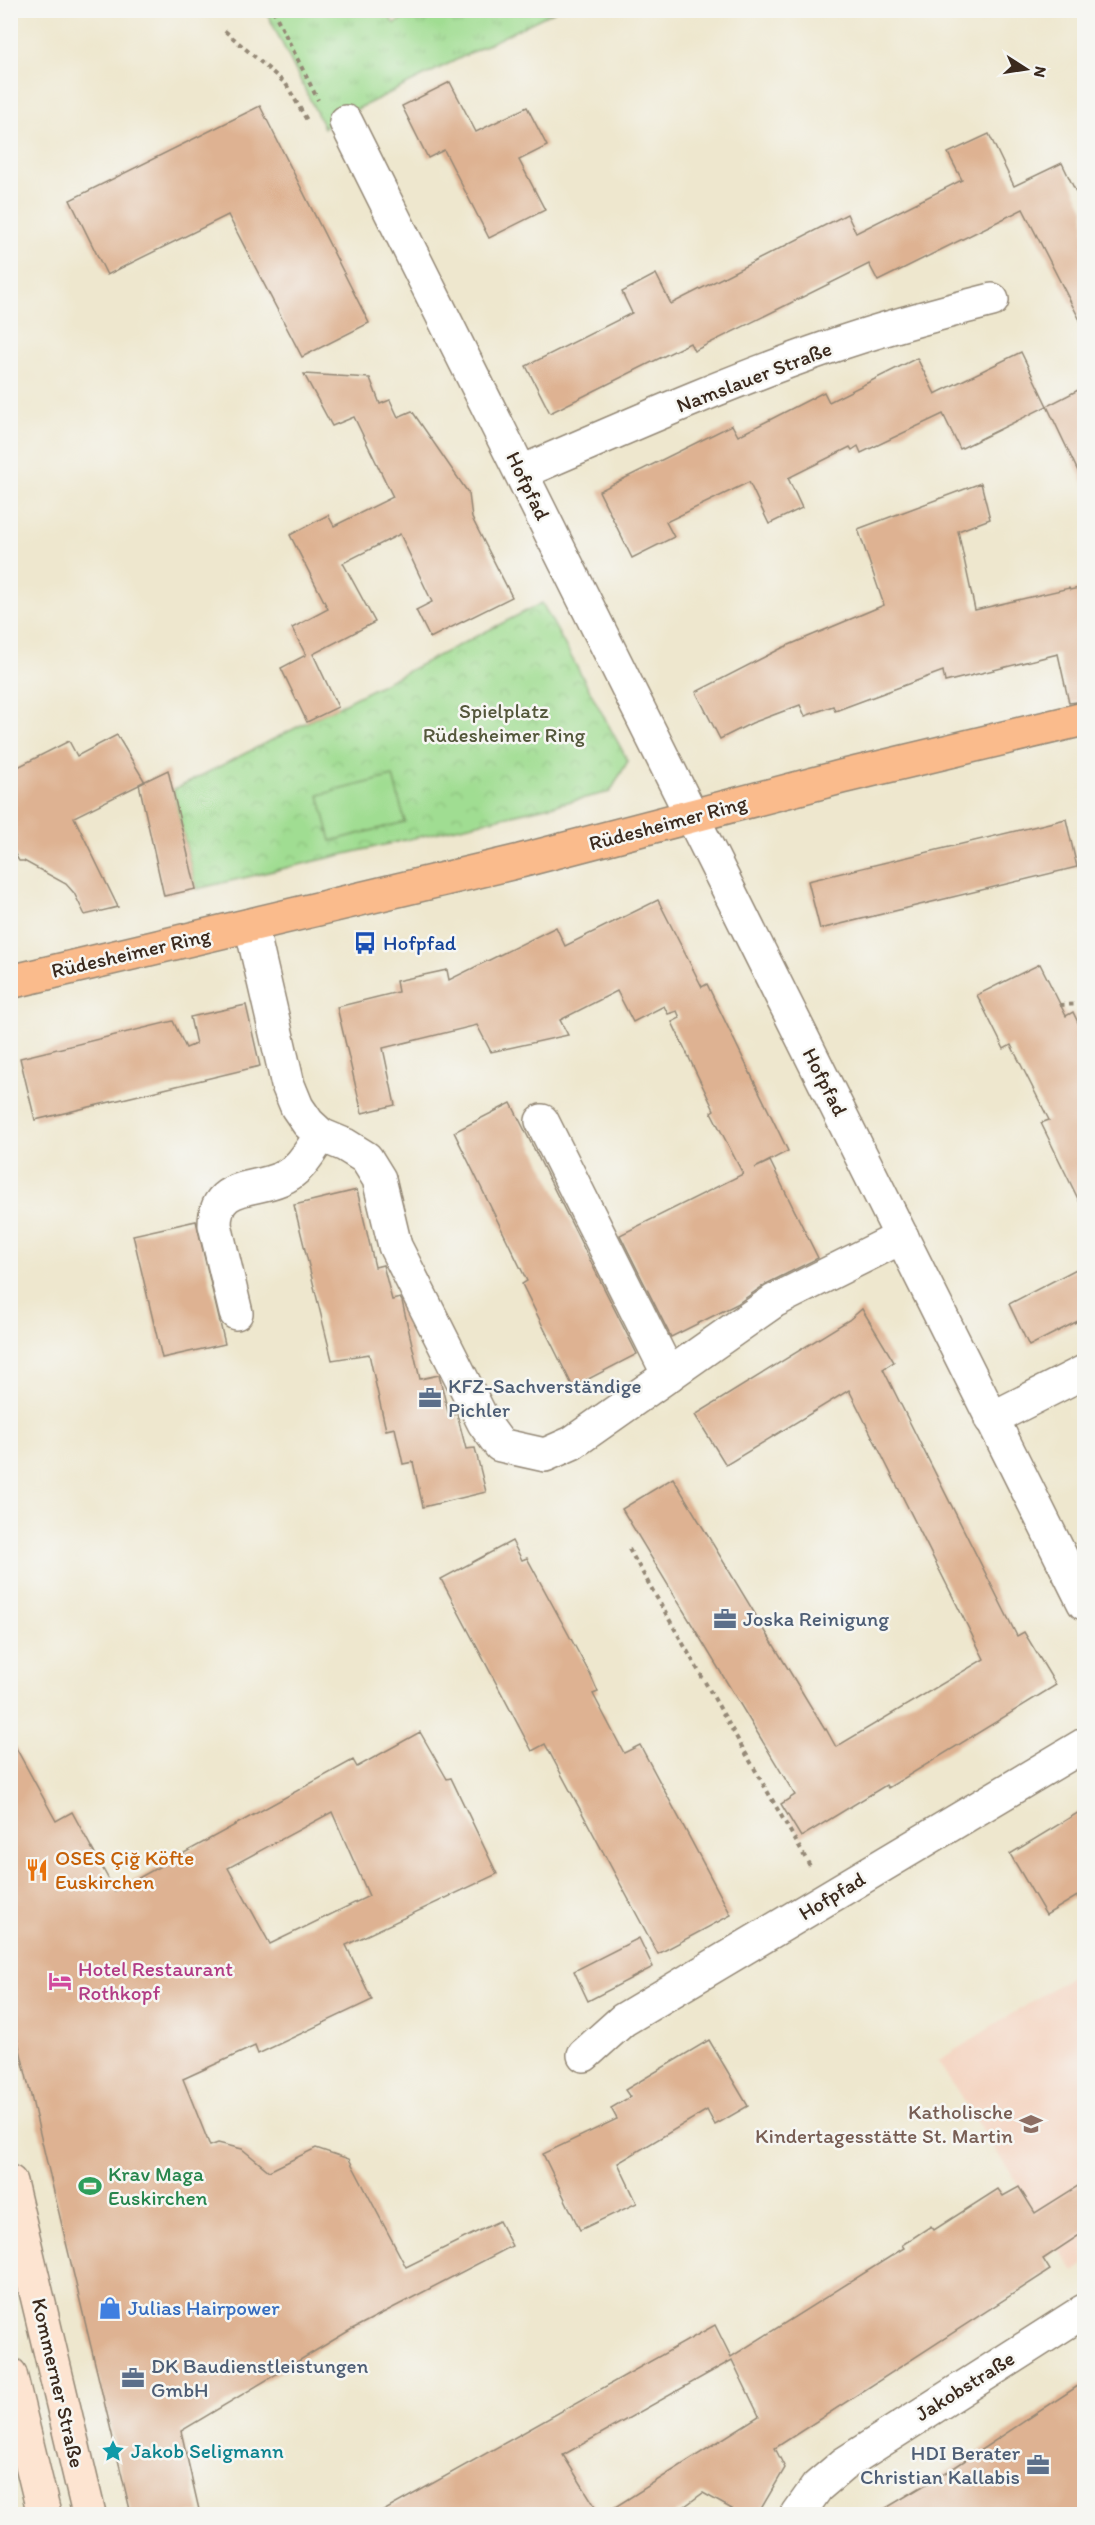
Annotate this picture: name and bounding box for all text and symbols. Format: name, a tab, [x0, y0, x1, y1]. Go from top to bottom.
north arrow	[996, 39, 1056, 99]
text: N	[1030, 65, 1051, 79]
street label: Namslauer Straße	[673, 335, 835, 418]
street label: Hofpfad	[501, 447, 556, 525]
park label: Spielplatz Rüdesheimer Ring	[423, 698, 586, 747]
street label: Rüdesheimer Ring	[586, 789, 750, 856]
street label: Rüdesheimer Ring	[49, 922, 213, 983]
bus stop icon: Hofpfad	[352, 930, 378, 956]
place label: Hofpfad	[383, 930, 457, 955]
street label: Hofpfad	[798, 1043, 853, 1120]
place label: KFZ-Sachverständige Pichler	[448, 1373, 641, 1422]
office icon: KFZ-Sachverständige Pichler	[417, 1385, 443, 1411]
office icon: Joska Reinigung	[712, 1606, 738, 1632]
place label: Joska Reinigung	[743, 1606, 889, 1631]
place label: OSES Çiğ Köfte Euskirchen	[55, 1845, 194, 1894]
restaurant icon: OSES Çiğ Köfte Euskirchen	[24, 1857, 50, 1883]
street label: Hofpfad	[794, 1866, 870, 1925]
place label: Hotel Restaurant Rothkopf	[78, 1956, 233, 2005]
hotel icon: Hotel Restaurant Rothkopf	[47, 1968, 73, 1994]
place label: Katholische Kindertagesstätte St. Martin	[755, 2099, 1013, 2148]
school or university icon: Katholische Kindertagesstätte St. Martin	[1018, 2111, 1044, 2137]
place label: Krav Maga Euskirchen	[108, 2161, 208, 2210]
sports icon: Krav Maga Euskirchen	[77, 2173, 103, 2199]
shop icon: Julias Hairpower	[97, 2295, 123, 2321]
place label: Julias Hairpower	[128, 2295, 280, 2320]
street label: Kommerner Straße	[27, 2296, 90, 2470]
street label: Jakobstraße	[911, 2345, 1019, 2426]
place label: DK Baudienstleistungen GmbH	[151, 2353, 369, 2402]
office icon: DK Baudienstleistungen GmbH	[120, 2365, 146, 2391]
place icon: Jakob Seligmann	[100, 2438, 126, 2464]
place label: Jakob Seligmann	[131, 2438, 284, 2463]
place label: HDI Berater Christian Kallabis	[860, 2440, 1021, 2489]
office icon: HDI Berater Christian Kallabis	[1025, 2452, 1051, 2478]

